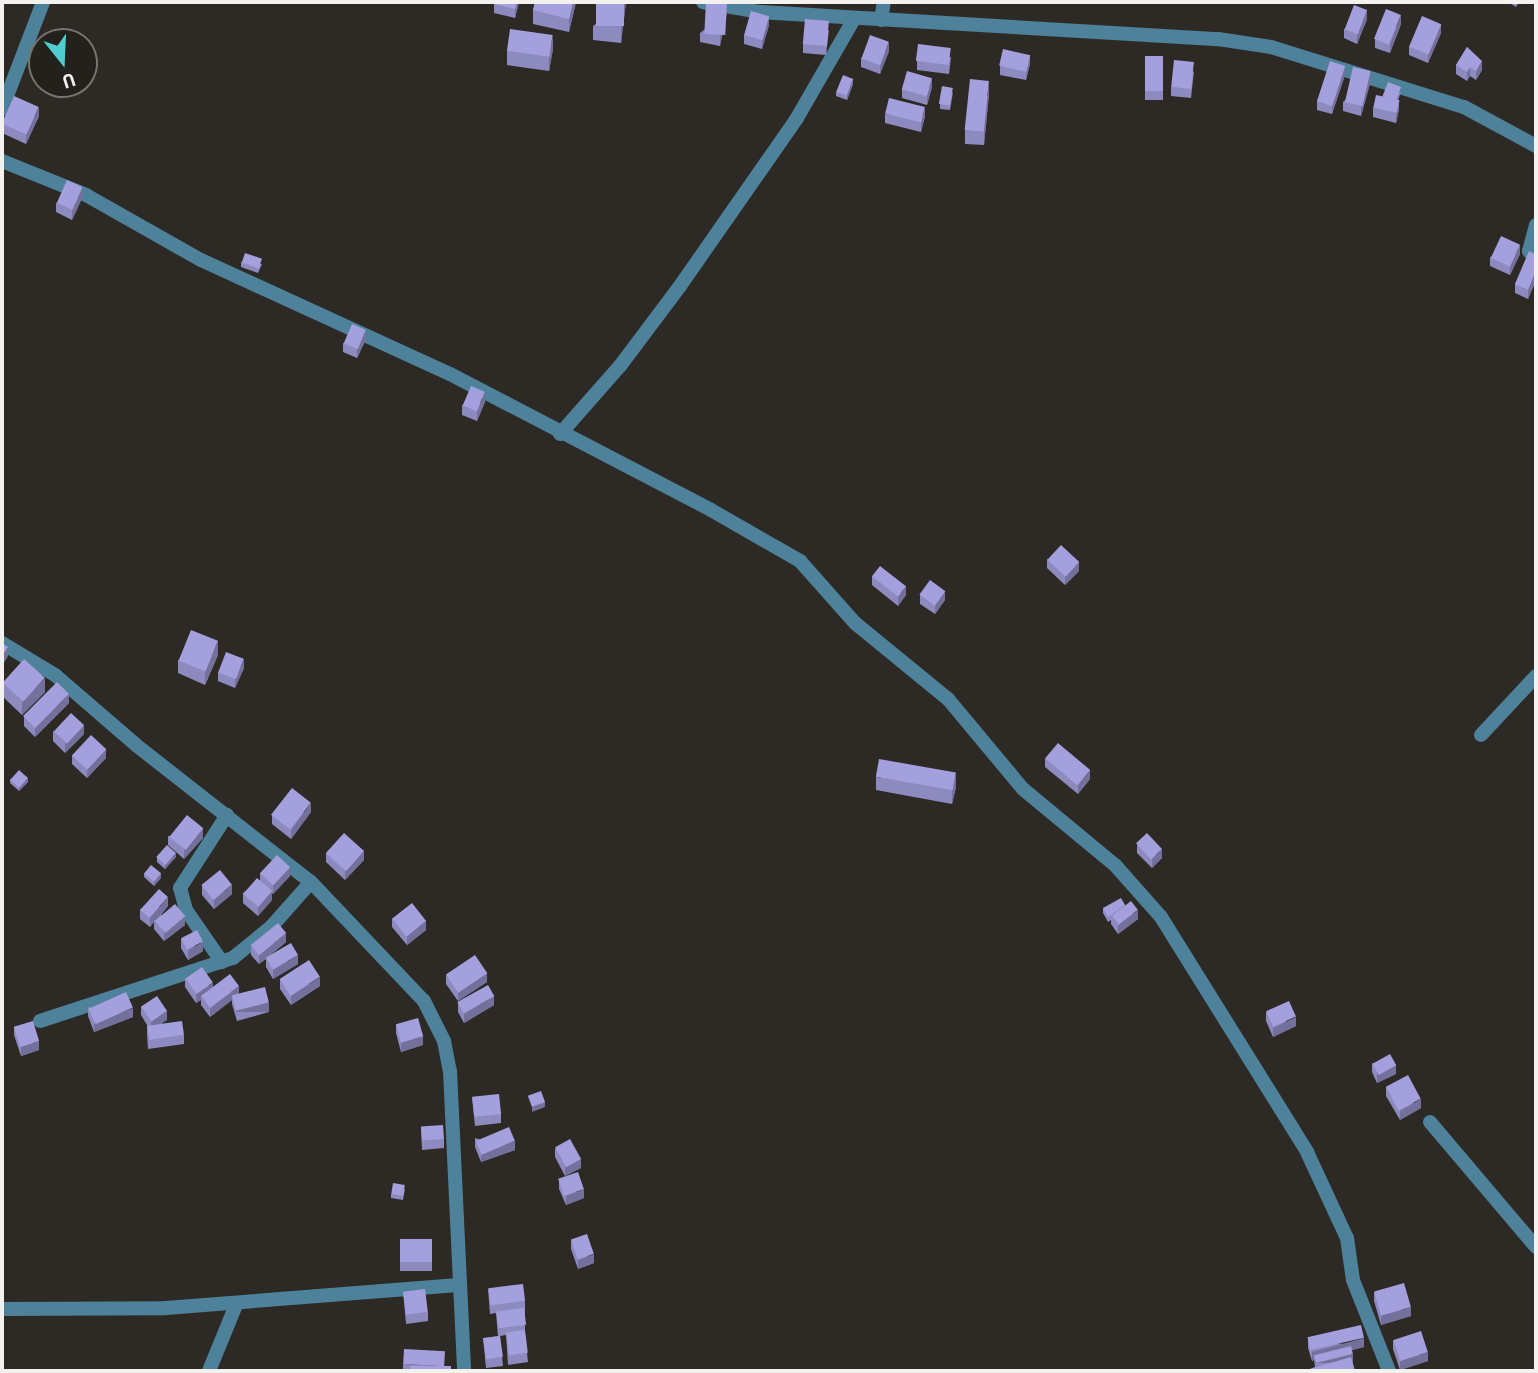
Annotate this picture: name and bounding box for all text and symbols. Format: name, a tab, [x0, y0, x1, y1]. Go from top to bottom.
north arrow	[28, 28, 98, 98]
text: U	[60, 69, 78, 94]

